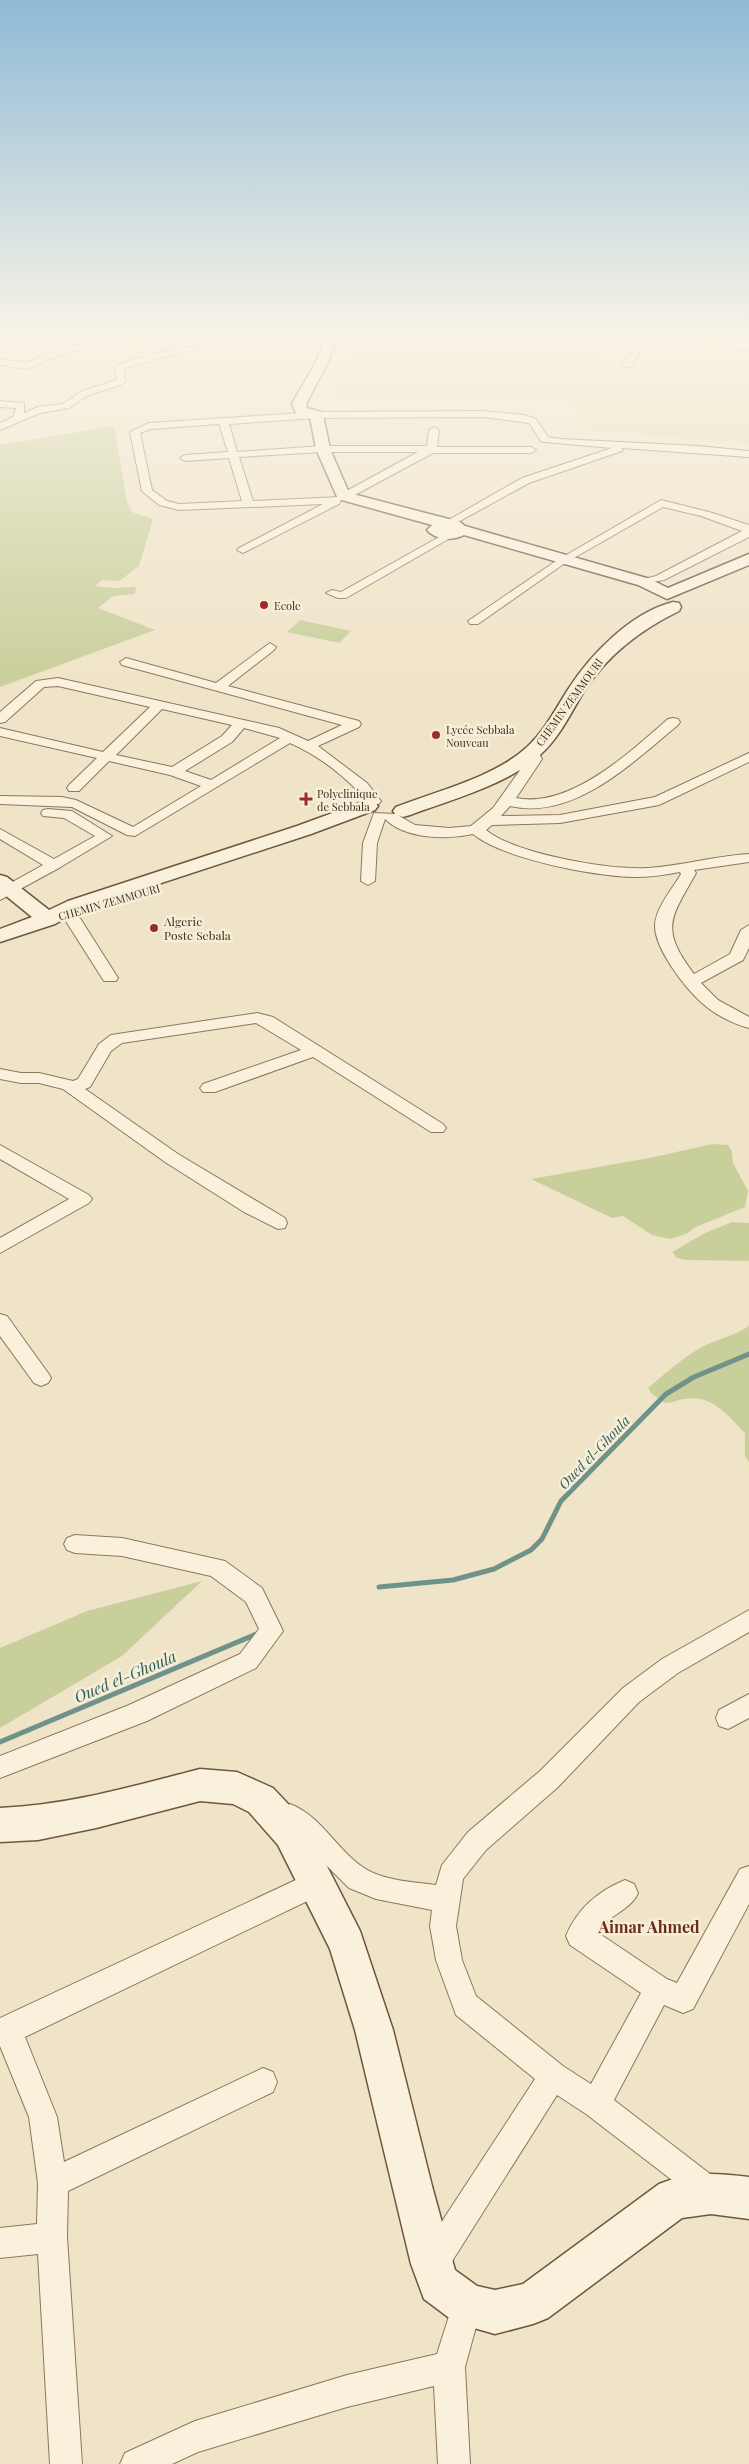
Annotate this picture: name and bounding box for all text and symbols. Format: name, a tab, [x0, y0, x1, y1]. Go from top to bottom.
place label: Ecole	[274, 598, 301, 613]
marker: Ecole	[258, 599, 270, 611]
street label: CHEMIN ZEMMOURI	[532, 655, 606, 749]
place label: Lycée Sebbala Nouveau	[446, 722, 515, 750]
marker: Lycée Sebbala Nouveau	[430, 729, 442, 741]
place label: Polyclinique de Sebbala	[317, 786, 378, 814]
marker: Polyclinique de Sebbala	[299, 792, 313, 806]
street label: CHEMIN ZEMMOURI	[56, 880, 162, 924]
place label: Algerie Poste Sebala	[163, 913, 231, 943]
marker: Algerie Poste Sebala	[148, 922, 160, 934]
water label: Oued el-Ghoula	[554, 1411, 634, 1493]
water label: Oued el-Ghoula	[71, 1645, 179, 1707]
district label: Aimar Ahmed	[597, 1916, 700, 1937]

